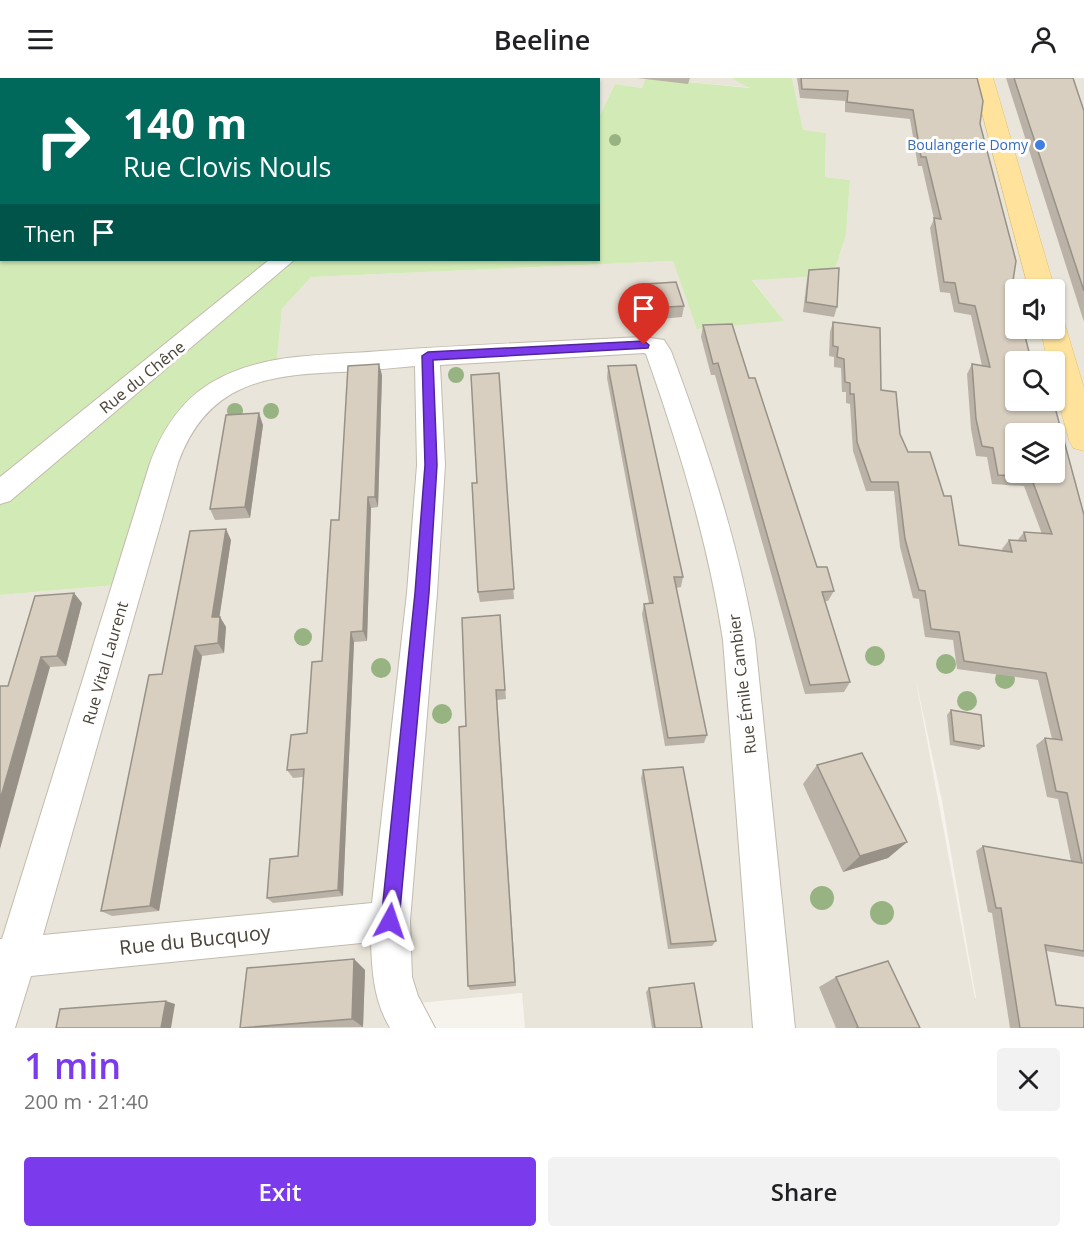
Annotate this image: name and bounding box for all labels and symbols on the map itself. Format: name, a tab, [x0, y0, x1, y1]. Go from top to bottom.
place label: Boulangerie Domy	[907, 135, 1029, 154]
marker: Boulangerie Domy	[1033, 138, 1047, 152]
pin	[618, 283, 669, 345]
street label: Rue du Chêne	[95, 336, 189, 418]
street label: Rue Vital Laurent	[77, 599, 133, 727]
street label: Rue Émile Cambier	[722, 612, 762, 755]
position arrow	[358, 889, 422, 953]
street label: Rue du Bucquoy	[118, 918, 273, 961]

